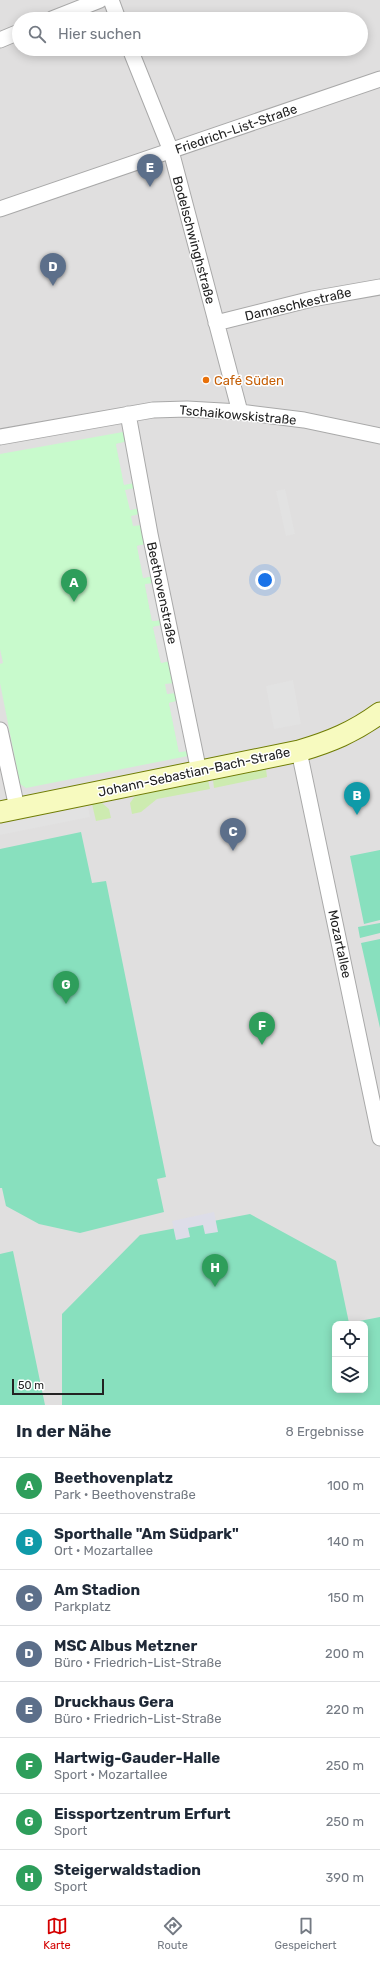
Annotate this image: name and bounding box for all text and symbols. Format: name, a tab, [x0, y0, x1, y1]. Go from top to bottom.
search box	[12, 12, 368, 56]
icon: search	[26, 23, 48, 45]
text: Hier suchen	[58, 25, 141, 43]
street label: Friedrich-List-Straße	[173, 101, 299, 157]
pin: E	[137, 154, 163, 187]
street label: Bodelschwinghstraße	[169, 174, 218, 306]
pin: D	[40, 253, 66, 286]
street label: Damaschkestraße	[243, 284, 353, 324]
place label: Café Süden	[214, 373, 284, 388]
marker: Café Süden	[201, 375, 211, 385]
street label: Tschaikowskistraße	[179, 402, 297, 428]
street label: Beethovenstraße	[144, 540, 180, 646]
pin: A	[61, 569, 87, 602]
your location	[255, 570, 275, 590]
street label: Johann-Sebastian-Bach-Straße	[97, 744, 291, 800]
pin: B	[344, 782, 370, 815]
pin: C	[220, 818, 246, 851]
street label: Mozartallee	[325, 908, 355, 980]
pin: G	[53, 971, 79, 1004]
pin: F	[249, 1012, 275, 1045]
pin: H	[202, 1254, 228, 1287]
map controls	[332, 1321, 368, 1393]
button: locate	[332, 1321, 368, 1357]
button: layers	[332, 1357, 368, 1393]
scale bar	[12, 1377, 104, 1396]
text: 50 m	[18, 1379, 44, 1392]
text: In der Nähe	[16, 1421, 111, 1441]
text: 8 Ergebnisse	[286, 1424, 364, 1439]
text: Beethovenplatz	[54, 1469, 173, 1487]
text: A	[24, 1478, 34, 1493]
text: 100 m	[327, 1478, 364, 1493]
text: Park · Beethovenstraße	[54, 1487, 196, 1502]
text: Sporthalle "Am Südpark"	[54, 1525, 239, 1543]
text: B	[24, 1534, 34, 1549]
text: 140 m	[327, 1534, 364, 1549]
text: Ort · Mozartallee	[54, 1543, 153, 1558]
text: Am Stadion	[54, 1581, 140, 1599]
text: C	[24, 1590, 34, 1605]
text: 150 m	[328, 1590, 364, 1605]
text: Parkplatz	[54, 1599, 111, 1614]
text: MSC Albus Metzner	[54, 1637, 197, 1655]
text: D	[24, 1646, 34, 1661]
text: 200 m	[325, 1646, 364, 1661]
text: Büro · Friedrich-List-Straße	[54, 1655, 222, 1670]
text: Druckhaus Gera	[54, 1693, 174, 1711]
text: E	[25, 1702, 33, 1717]
text: 220 m	[326, 1702, 364, 1717]
text: Büro · Friedrich-List-Straße	[54, 1711, 222, 1726]
text: Hartwig-Gauder-Halle	[54, 1749, 220, 1767]
text: F	[25, 1758, 33, 1773]
text: 250 m	[326, 1758, 364, 1773]
text: Sport · Mozartallee	[54, 1767, 168, 1782]
text: Eissportzentrum Erfurt	[54, 1805, 230, 1823]
text: G	[24, 1814, 34, 1829]
text: 250 m	[326, 1814, 364, 1829]
text: Sport	[54, 1823, 87, 1838]
text: Steigerwaldstadion	[54, 1861, 201, 1879]
text: H	[24, 1870, 34, 1885]
text: 390 m	[325, 1870, 364, 1885]
text: Sport	[54, 1879, 87, 1894]
tab: Karte	[43, 1915, 71, 1952]
tab: Route	[157, 1915, 188, 1952]
tab: Gespeichert	[275, 1915, 337, 1952]

